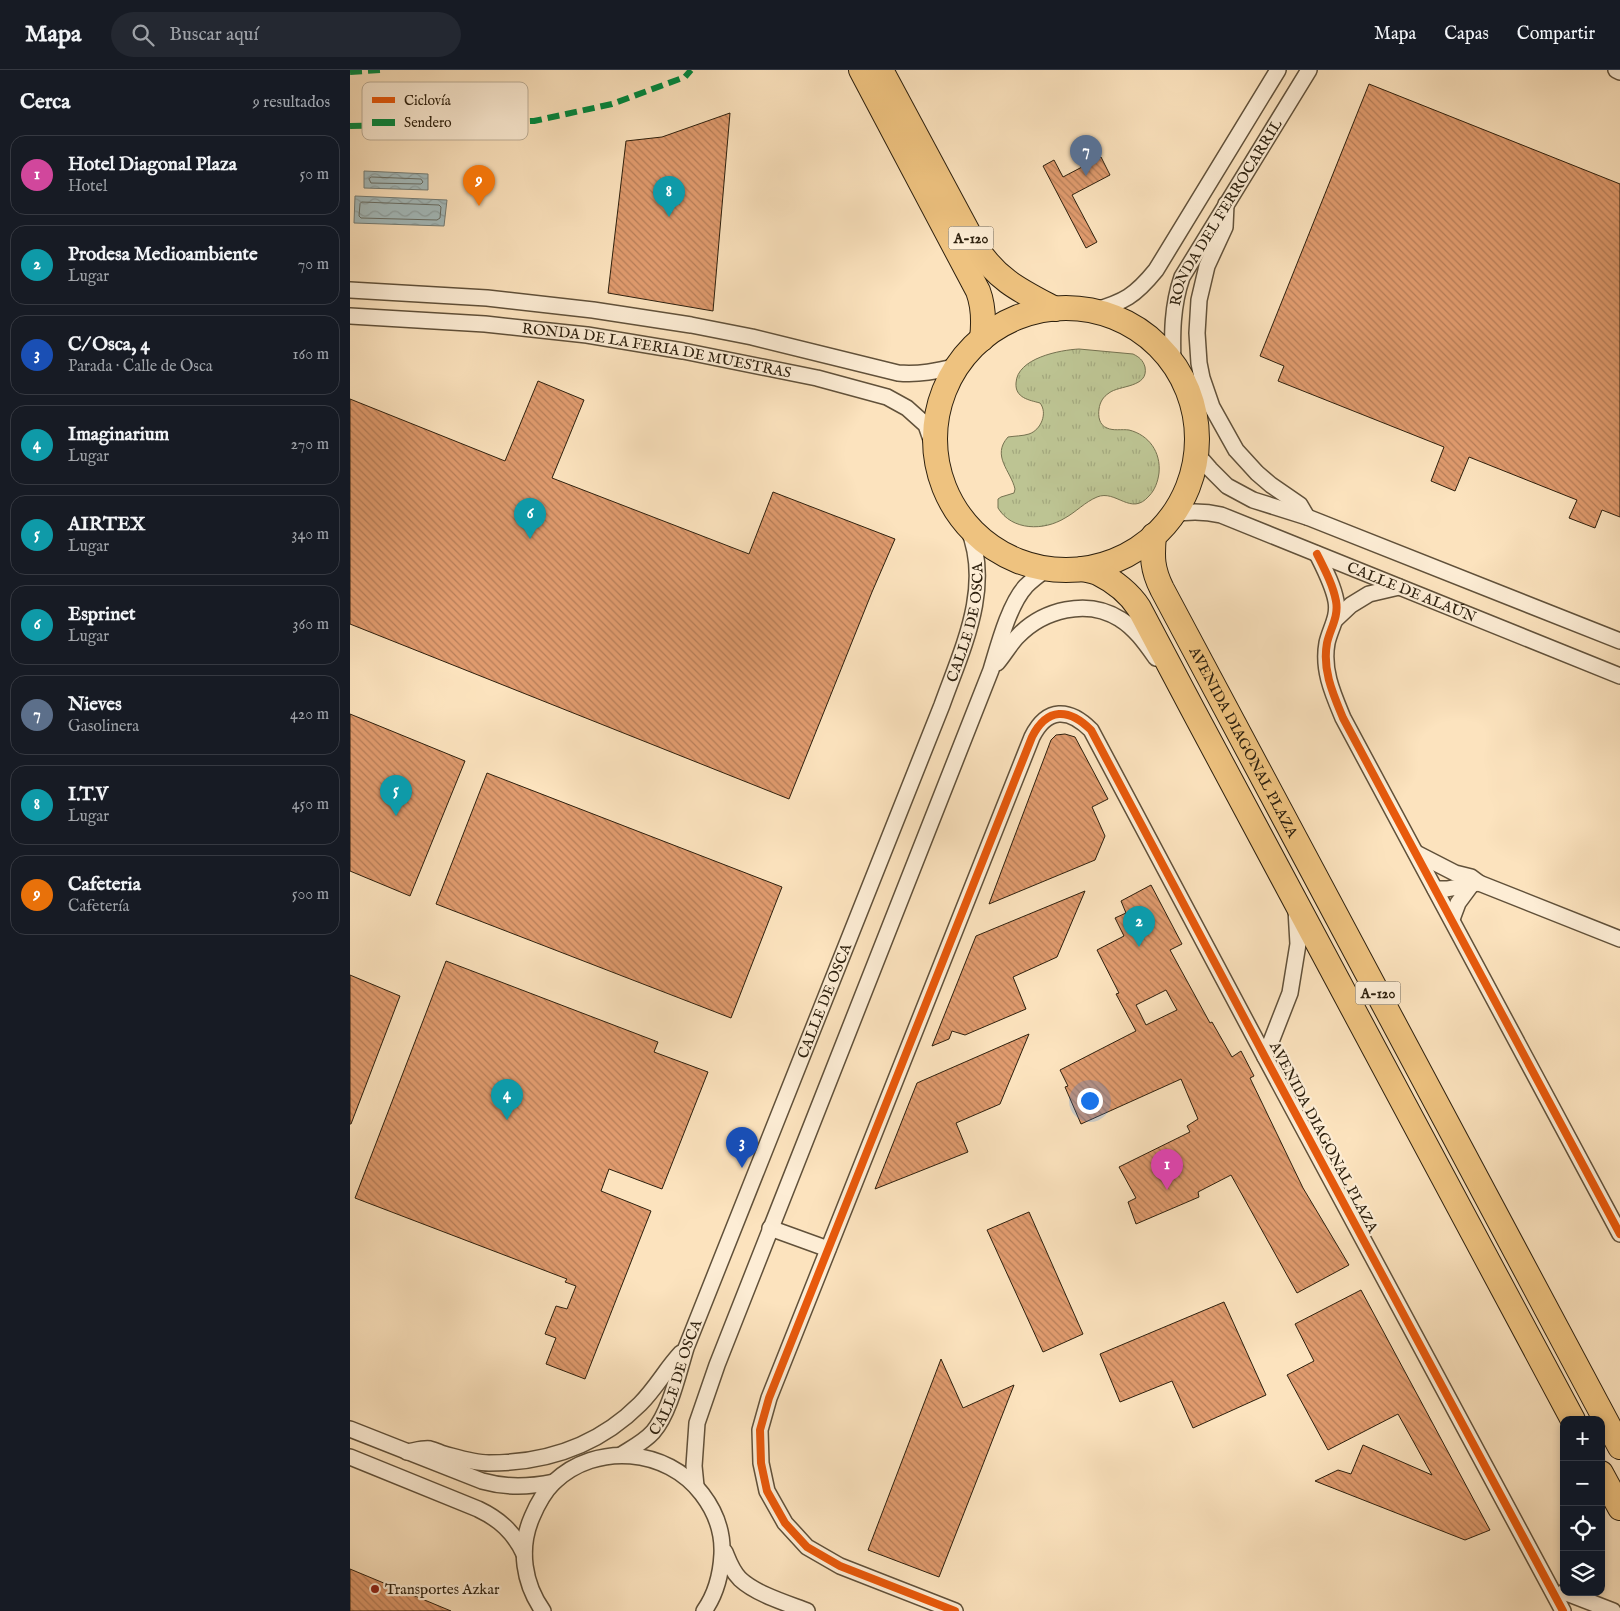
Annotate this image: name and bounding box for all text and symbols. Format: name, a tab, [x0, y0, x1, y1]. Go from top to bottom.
search box	[111, 12, 461, 57]
text: Mapa	[25, 19, 81, 50]
icon: search	[129, 21, 157, 49]
text: Buscar aquí	[169, 23, 258, 47]
text: Mapa	[1374, 23, 1416, 46]
text: Capas	[1444, 23, 1489, 46]
text: Compartir	[1517, 23, 1595, 46]
legend	[362, 82, 528, 140]
text: Cerca	[20, 89, 70, 116]
text: Ciclovía	[404, 92, 452, 110]
text: 9 resultados	[253, 93, 330, 113]
text: Sendero	[404, 114, 452, 132]
street label: RONDA DEL FERROCARRIL	[1166, 116, 1287, 307]
pin: 7	[1070, 135, 1102, 176]
text: Hotel Diagonal Plaza	[68, 153, 237, 177]
text: 1	[34, 165, 40, 185]
text: 50 m	[300, 165, 329, 185]
pin: 9	[463, 165, 495, 206]
pin: 8	[653, 176, 685, 217]
text: Hotel	[68, 177, 107, 197]
road number: A-120	[948, 226, 994, 250]
text: Prodesa Medioambiente	[68, 243, 258, 267]
text: 2	[33, 255, 41, 275]
text: 70 m	[298, 255, 329, 275]
text: Lugar	[68, 267, 109, 287]
street label: RONDA DE LA FERIA DE MUESTRAS	[521, 319, 793, 383]
text: C/ Osca, 4	[68, 333, 150, 357]
text: 3	[34, 345, 40, 365]
text: 160 m	[293, 345, 329, 365]
text: Parada · Calle de Osca	[68, 357, 213, 377]
text: Imaginarium	[68, 423, 169, 447]
text: 4	[33, 435, 41, 455]
text: 270 m	[290, 435, 329, 455]
text: Lugar	[68, 447, 109, 467]
pin: 6	[514, 498, 546, 539]
text: AIRTEX	[68, 513, 145, 537]
text: 5	[34, 525, 40, 545]
text: 340 m	[291, 525, 329, 545]
text: Lugar	[68, 537, 109, 557]
street label: CALLE DE ALAÚN	[1344, 558, 1479, 627]
street label: CALLE DE OSCA	[942, 561, 987, 685]
text: Esprinet	[68, 603, 136, 627]
text: 6	[34, 615, 40, 635]
text: 360 m	[293, 615, 329, 635]
text: Lugar	[68, 627, 109, 647]
street label: AVENIDA DIAGONAL PLAZA	[1184, 643, 1302, 842]
text: Nieves	[68, 693, 122, 717]
text: 7	[33, 705, 41, 725]
text: 420 m	[290, 705, 329, 725]
text: Gasolinera	[68, 717, 139, 737]
pin: 5	[380, 775, 412, 816]
text: I.T.V	[68, 783, 108, 807]
text: 8	[34, 795, 40, 815]
text: 450 m	[292, 795, 329, 815]
text: Lugar	[68, 807, 109, 827]
text: Cafeteria	[68, 873, 141, 897]
text: 9	[34, 885, 40, 905]
text: 500 m	[292, 885, 329, 905]
text: Cafetería	[68, 897, 129, 917]
pin: 2	[1123, 906, 1155, 947]
street label: CALLE DE OSCA	[793, 940, 856, 1061]
road number: A-120	[1356, 981, 1400, 1004]
street label: AVENIDA DIAGONAL PLAZA	[1265, 1038, 1382, 1237]
pin: 4	[491, 1079, 523, 1120]
your location	[1077, 1088, 1103, 1114]
pin: 3	[726, 1127, 758, 1168]
pin: 1	[1151, 1149, 1183, 1190]
street label: CALLE DE OSCA	[645, 1316, 707, 1440]
map controls	[1560, 1416, 1605, 1596]
button: +	[1560, 1416, 1605, 1461]
button: −	[1560, 1461, 1605, 1506]
button: locate	[1560, 1506, 1605, 1551]
button: layers	[1560, 1551, 1605, 1596]
place label: Transportes Azkar	[385, 1580, 500, 1599]
marker: Transportes Azkar	[369, 1583, 381, 1595]

